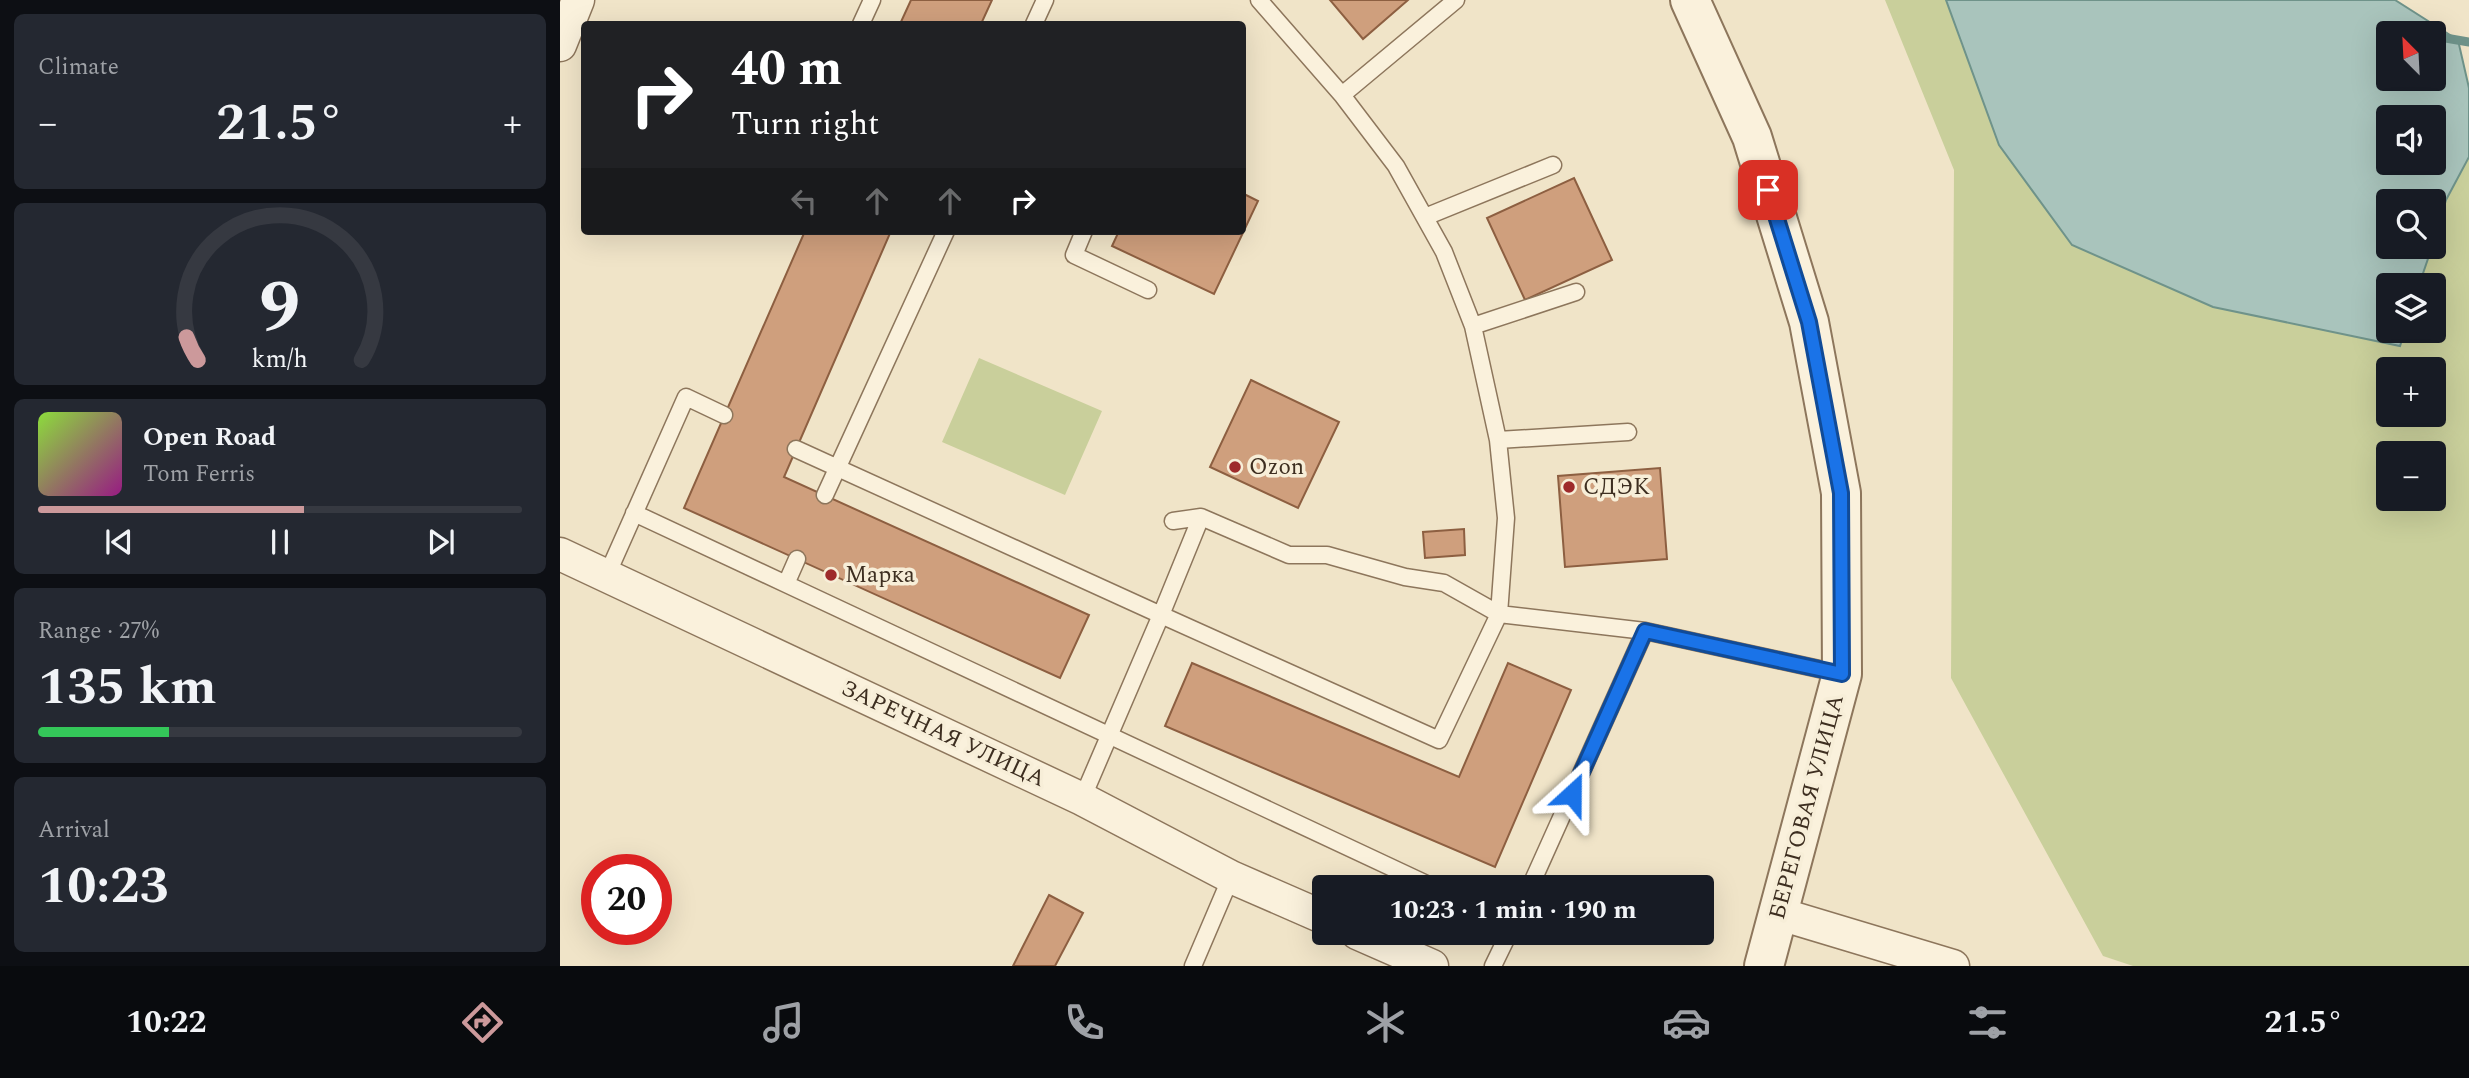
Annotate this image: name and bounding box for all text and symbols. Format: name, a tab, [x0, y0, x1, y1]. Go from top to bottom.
north arrow	[2376, 21, 2446, 91]
map controls	[2376, 21, 2446, 511]
text: 40 m	[731, 32, 842, 107]
icon: right	[616, 49, 707, 140]
text: Climate	[38, 50, 119, 85]
text: 21.5°	[216, 84, 344, 163]
text: −	[38, 95, 57, 153]
text: +	[503, 95, 522, 153]
text: Turn right	[731, 100, 879, 149]
button: sound	[2376, 105, 2446, 175]
pin	[1738, 160, 1798, 220]
icon: arrive	[1749, 171, 1787, 209]
icon: left	[785, 182, 823, 220]
icon: ahead	[858, 182, 896, 220]
icon: ahead	[931, 182, 969, 220]
icon: right	[1004, 182, 1042, 220]
button: search	[2376, 189, 2446, 259]
text: 9	[260, 253, 300, 364]
button: layers	[2376, 273, 2446, 343]
text: km/h	[252, 341, 308, 379]
button: +	[2376, 357, 2446, 427]
text: Open Road	[143, 417, 276, 457]
button: −	[2376, 441, 2446, 511]
place label: Ozon	[1249, 450, 1304, 485]
text: Tom Ferris	[143, 457, 255, 492]
marker: Ozon	[1227, 459, 1243, 475]
place label: СДЭК	[1583, 470, 1650, 505]
marker: СДЭК	[1561, 479, 1577, 495]
icon: previous	[100, 523, 138, 561]
icon: pause	[261, 523, 299, 561]
icon: next	[422, 523, 460, 561]
place label: Марка	[845, 558, 915, 593]
marker: Марка	[823, 567, 839, 583]
text: Range · 27%	[38, 614, 159, 649]
text: 135 km	[38, 648, 217, 727]
street label: ЗАРЕЧНАЯ УЛИЦА	[835, 671, 1051, 797]
street label: БЕРЕГОВАЯ УЛИЦА	[1760, 691, 1854, 923]
position arrow	[1535, 757, 1609, 831]
text: Arrival	[38, 813, 110, 848]
text: 10:23	[38, 847, 169, 926]
speed limit sign: 20	[581, 854, 672, 945]
text: 10:23 · 1 min · 190 m	[1389, 890, 1637, 930]
text: 10:22	[126, 998, 206, 1047]
icon: directions	[458, 998, 507, 1047]
icon: music	[759, 998, 808, 1047]
icon: phone	[1060, 998, 1109, 1047]
icon: climate	[1361, 998, 1410, 1047]
icon: car	[1662, 998, 1711, 1047]
icon: filters	[1963, 998, 2012, 1047]
text: 21.5°	[2265, 998, 2343, 1047]

